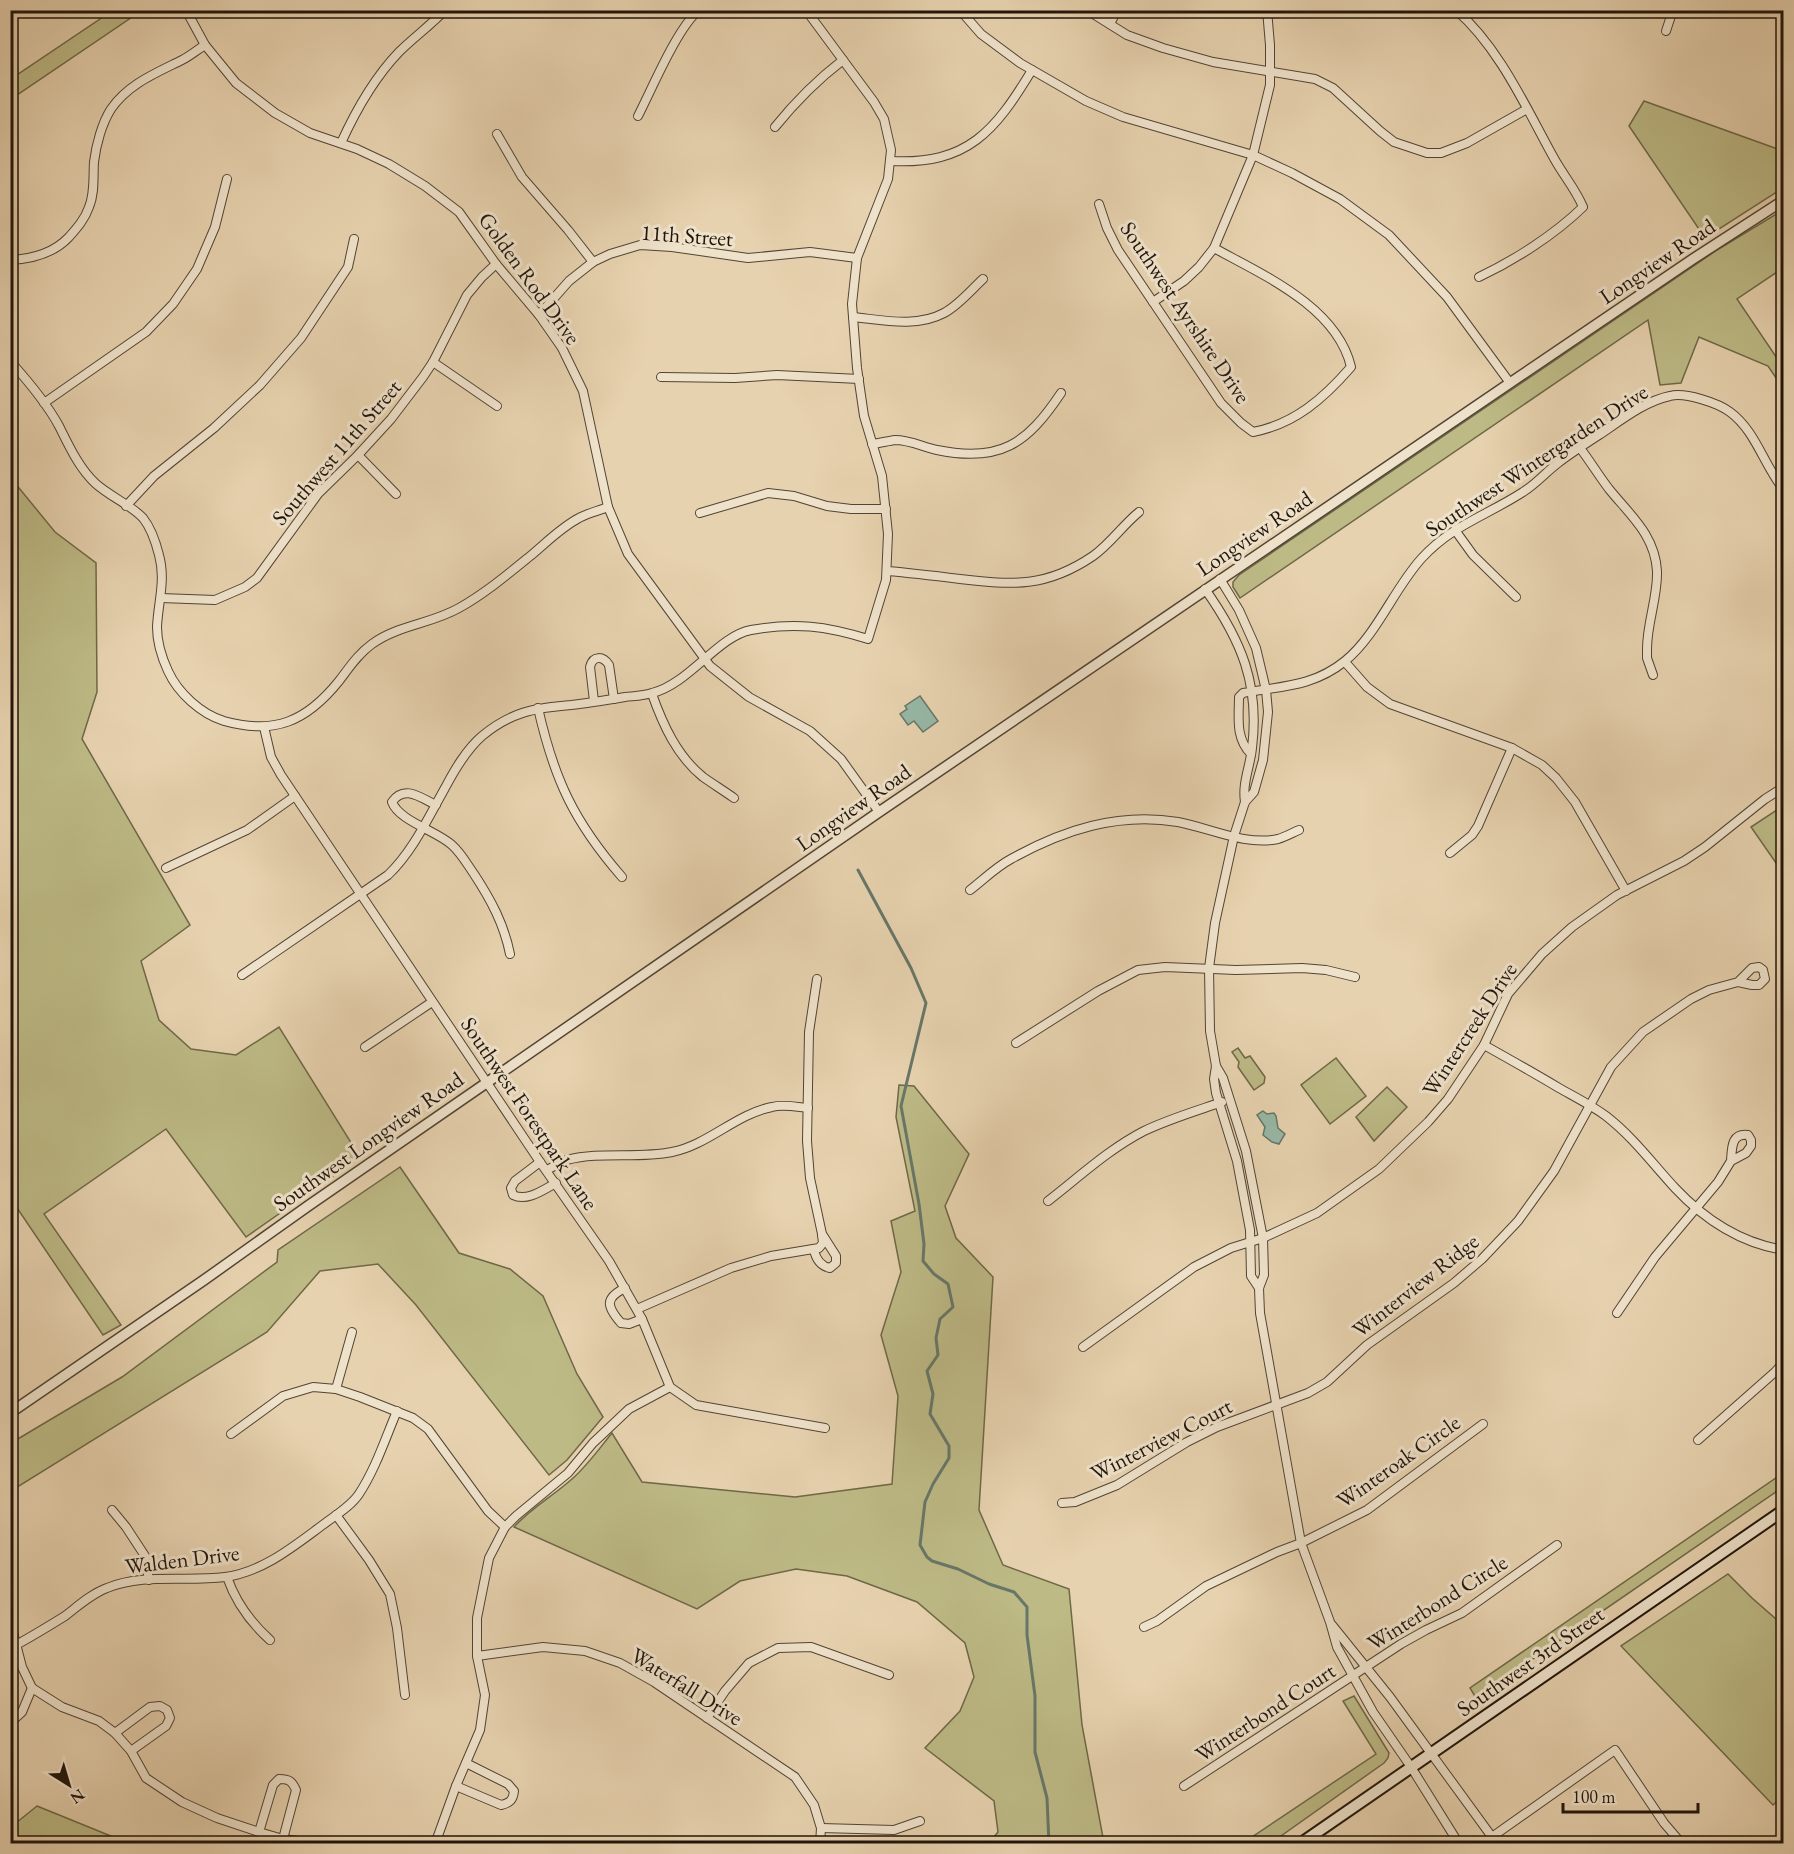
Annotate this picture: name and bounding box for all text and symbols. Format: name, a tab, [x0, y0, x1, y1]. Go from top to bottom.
street label: Golden Rod Drive	[472, 206, 588, 351]
street label: Longview Road	[1594, 211, 1722, 311]
street label: Southwest Ayrshire Drive	[1114, 216, 1258, 409]
street label: 11th Street	[640, 218, 734, 253]
street label: Southwest 11th Street	[265, 373, 408, 531]
street label: Southwest Wintergarden Drive	[1419, 377, 1653, 543]
street label: Longview Road	[1191, 483, 1319, 583]
street label: Longview Road	[790, 757, 917, 858]
street label: Wintercreek Drive	[1415, 956, 1524, 1102]
street label: Southwest Forestpark Lane	[454, 1011, 605, 1216]
street label: Southwest Longview Road	[267, 1064, 470, 1218]
street label: Winterview Ridge	[1346, 1227, 1485, 1344]
street label: Winterview Court	[1086, 1391, 1237, 1488]
street label: Winteroak Circle	[1331, 1408, 1466, 1515]
street label: Walden Drive	[123, 1538, 241, 1581]
street label: Winterbond Circle	[1362, 1547, 1513, 1657]
street label: Southwest 3rd Street	[1451, 1600, 1610, 1723]
street label: Waterfall Drive	[625, 1641, 749, 1733]
street label: Winterbond Court	[1190, 1656, 1341, 1769]
north arrow	[39, 1755, 99, 1815]
scale bar	[1563, 1776, 1698, 1814]
text: N	[66, 1784, 89, 1809]
text: 100 m	[1572, 1785, 1616, 1808]

